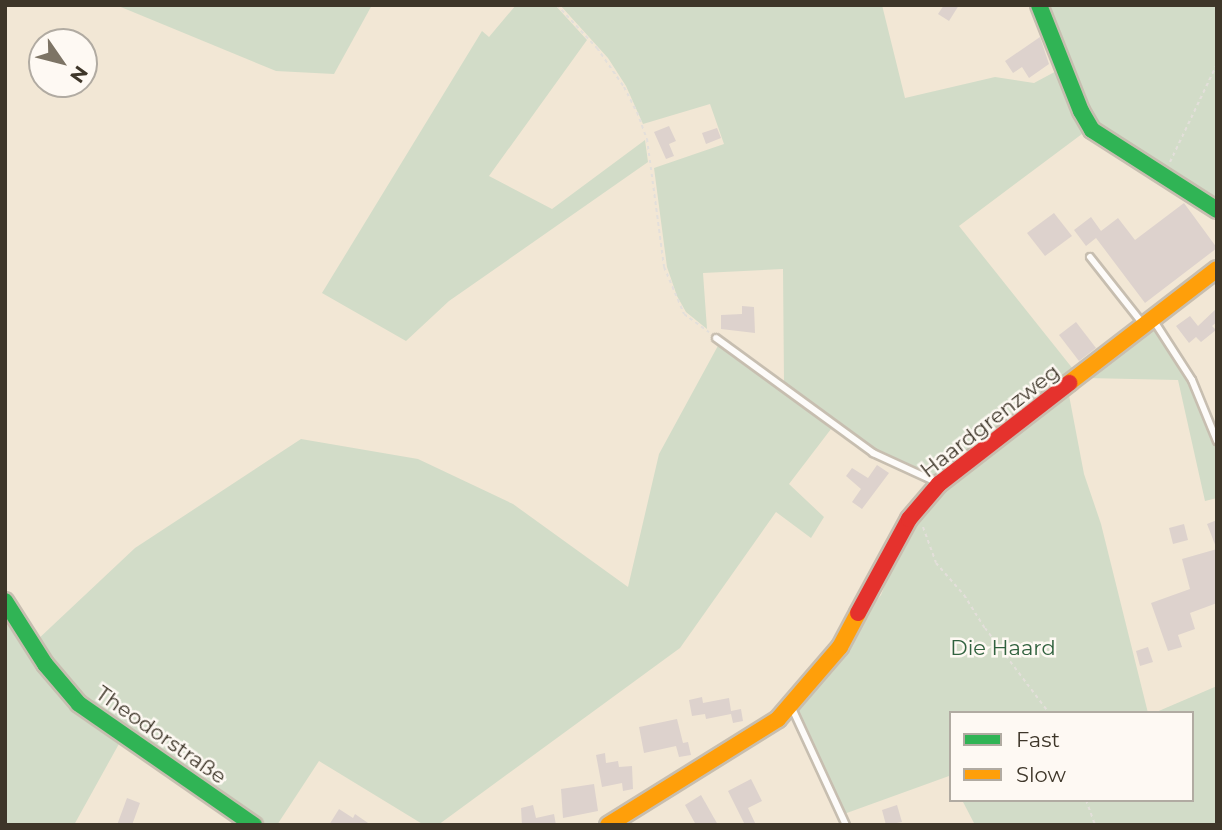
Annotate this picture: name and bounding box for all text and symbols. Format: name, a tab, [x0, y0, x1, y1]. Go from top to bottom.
north arrow	[28, 28, 98, 98]
text: N	[65, 61, 93, 87]
street label: Haardgrenzweg	[915, 359, 1065, 483]
park label: Die Haard	[950, 635, 1056, 661]
street label: Theodorstraße	[91, 681, 231, 789]
legend	[949, 711, 1194, 802]
text: Fast	[1016, 727, 1060, 752]
text: Slow	[1016, 762, 1066, 787]

